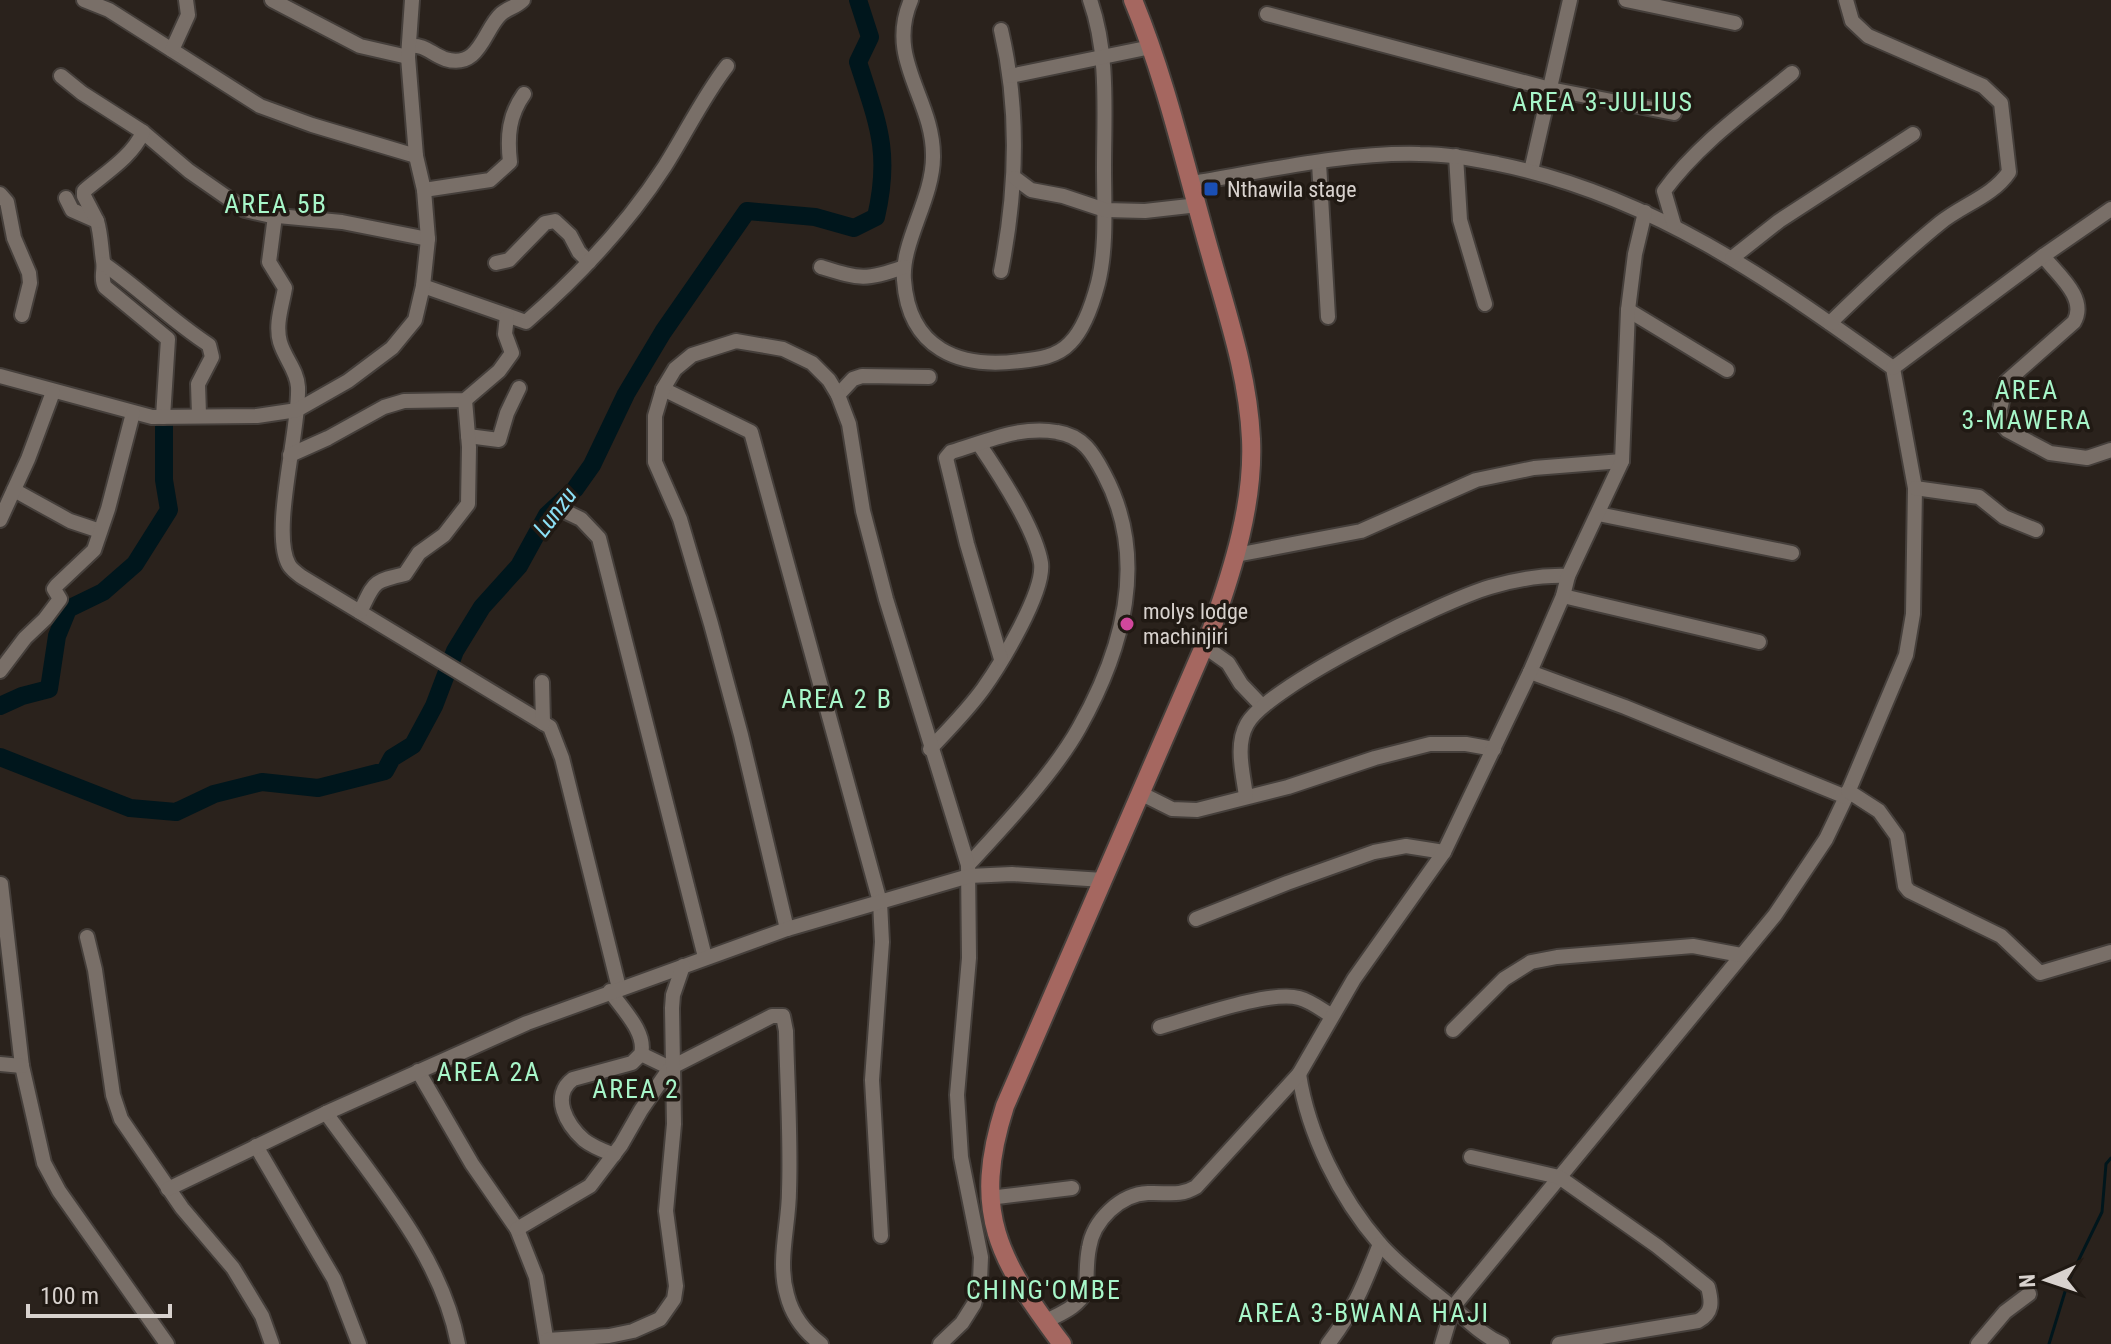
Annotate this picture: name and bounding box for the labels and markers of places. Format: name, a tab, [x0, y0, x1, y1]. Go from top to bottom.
place label: Nthawila stage	[1227, 177, 1357, 202]
marker: Nthawila stage	[1202, 180, 1220, 198]
place label: molys lodge machinjiri	[1143, 599, 1248, 649]
marker: molys lodge machinjiri	[1118, 615, 1136, 633]

